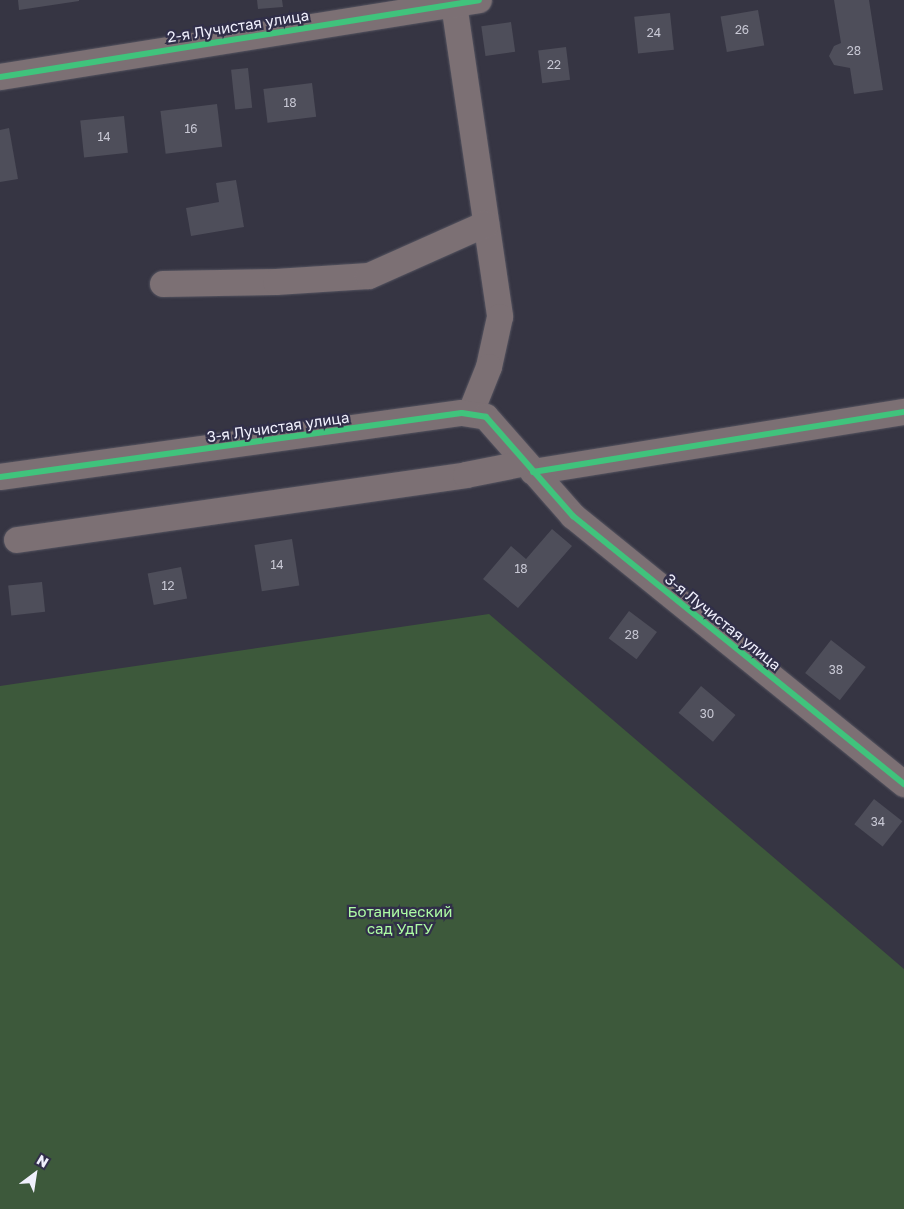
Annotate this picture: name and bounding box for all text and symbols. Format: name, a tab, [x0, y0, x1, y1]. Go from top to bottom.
street label: 2-я Лучистая улица	[166, 6, 310, 46]
house number: 26	[735, 23, 749, 37]
house number: 24	[647, 26, 661, 40]
house number: 28	[847, 44, 861, 58]
house number: 22	[547, 58, 561, 72]
house number: 18	[283, 96, 297, 110]
house number: 16	[184, 122, 198, 136]
house number: 14	[97, 130, 111, 144]
street label: 3-я Лучистая улица	[206, 408, 350, 446]
house number: 14	[270, 558, 284, 572]
house number: 18	[514, 562, 528, 576]
street label: 3-я Лучистая улица	[662, 570, 784, 674]
house number: 12	[162, 579, 174, 593]
house number: 28	[625, 628, 639, 642]
house number: 38	[829, 663, 843, 677]
house number: 30	[700, 707, 714, 721]
house number: 34	[871, 815, 885, 829]
park label: Ботанический сад УдГУ	[348, 902, 452, 937]
north arrow	[10, 1149, 60, 1199]
text: N	[34, 1151, 52, 1171]

